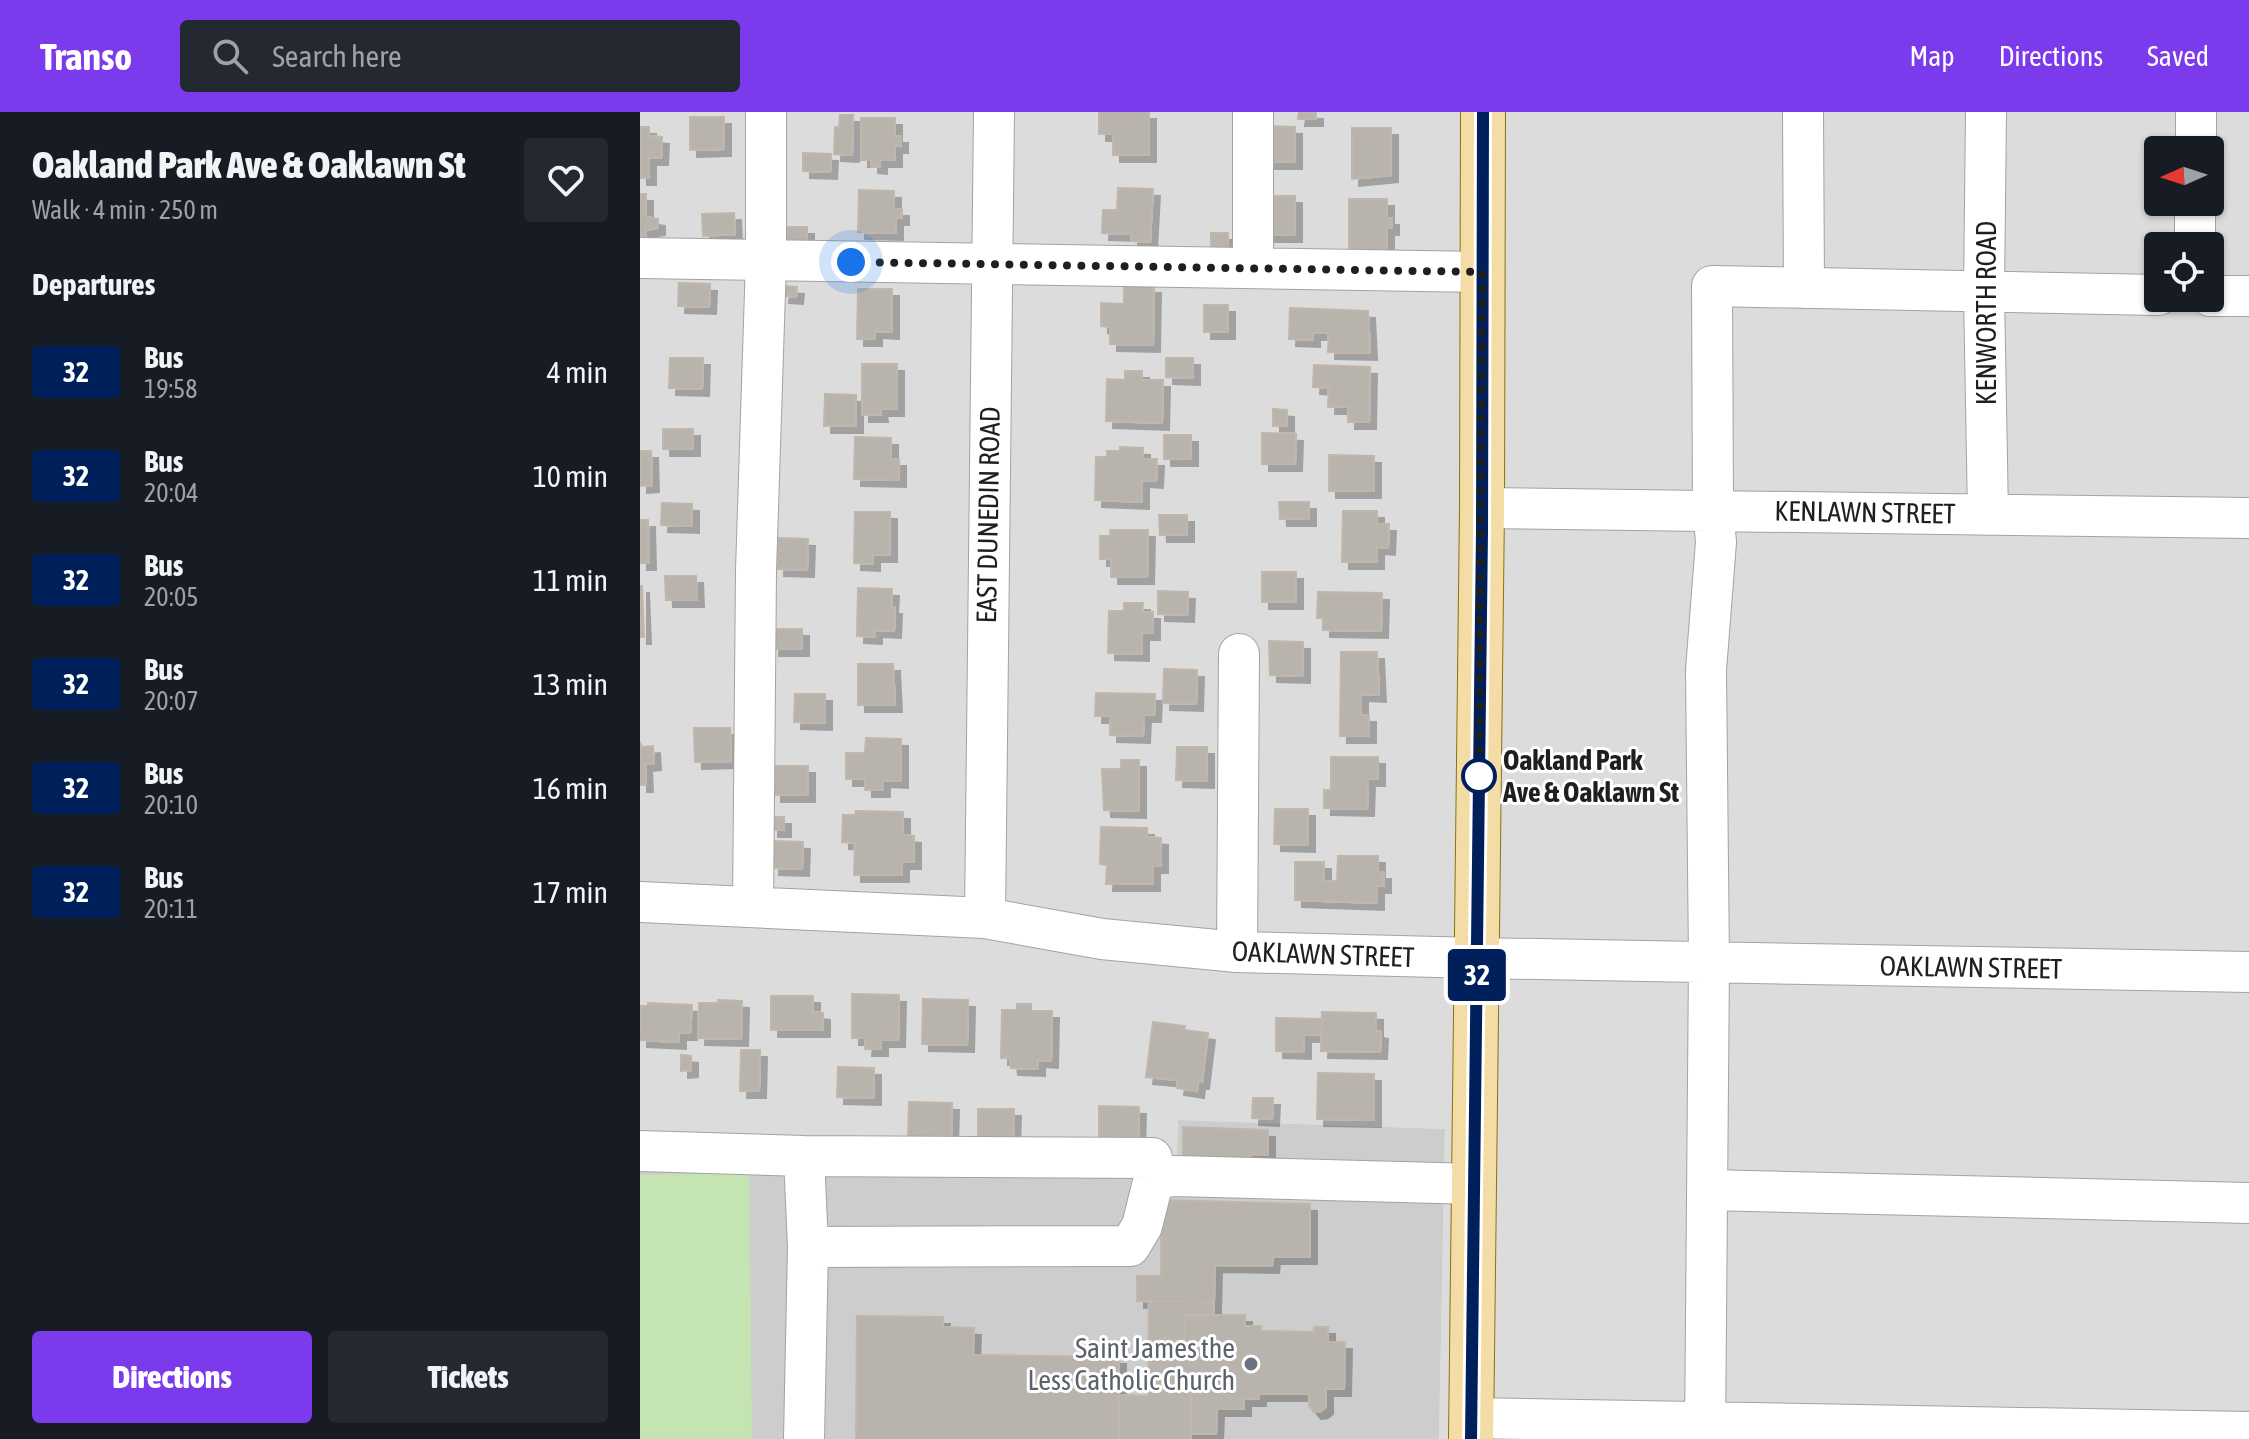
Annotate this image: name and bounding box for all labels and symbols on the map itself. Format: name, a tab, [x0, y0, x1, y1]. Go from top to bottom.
north arrow	[2144, 136, 2224, 216]
street label: KENWORTH ROAD	[1970, 221, 2002, 405]
your location	[831, 242, 871, 282]
street label: EAST DUNEDIN ROAD	[970, 406, 1006, 624]
street label: KENLAWN STREET	[1774, 494, 1956, 530]
place label: Oakland Park Ave & Oaklawn St	[1502, 744, 1679, 808]
marker: Oakland Park Ave & Oaklawn St	[1462, 759, 1496, 793]
street label: OAKLAWN STREET	[1231, 935, 1415, 973]
line badge: 32	[1441, 949, 1513, 1001]
street label: OAKLAWN STREET	[1879, 949, 2063, 985]
place label: Saint James the Less Catholic Church	[1027, 1332, 1235, 1396]
marker: Saint James the Less Catholic Church	[1242, 1355, 1260, 1373]

